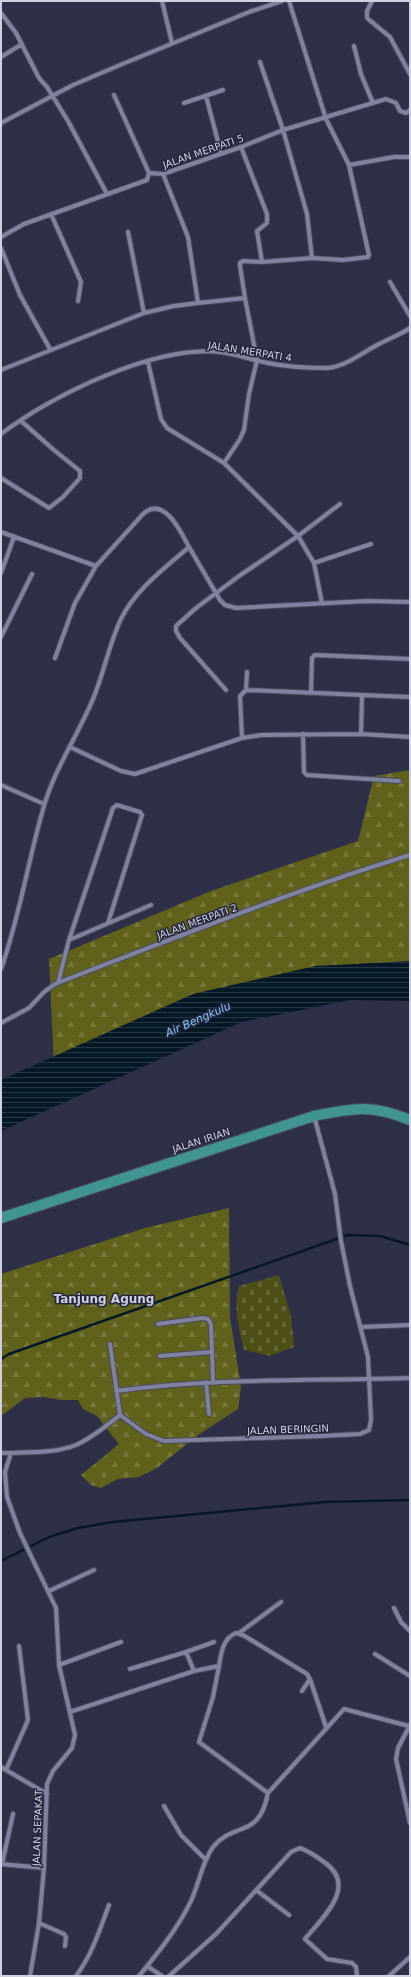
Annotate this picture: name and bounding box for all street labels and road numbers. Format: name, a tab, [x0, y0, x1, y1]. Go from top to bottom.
street label: JALAN MERPATI 5	[160, 132, 245, 171]
street label: JALAN MERPATI 4	[206, 339, 293, 364]
street label: JALAN MERPATI 2	[154, 902, 239, 941]
street label: JALAN IRIAN	[170, 1126, 231, 1155]
street label: JALAN BERINGIN	[246, 1423, 329, 1436]
street label: JALAN SEPAKAT	[31, 1789, 44, 1867]

